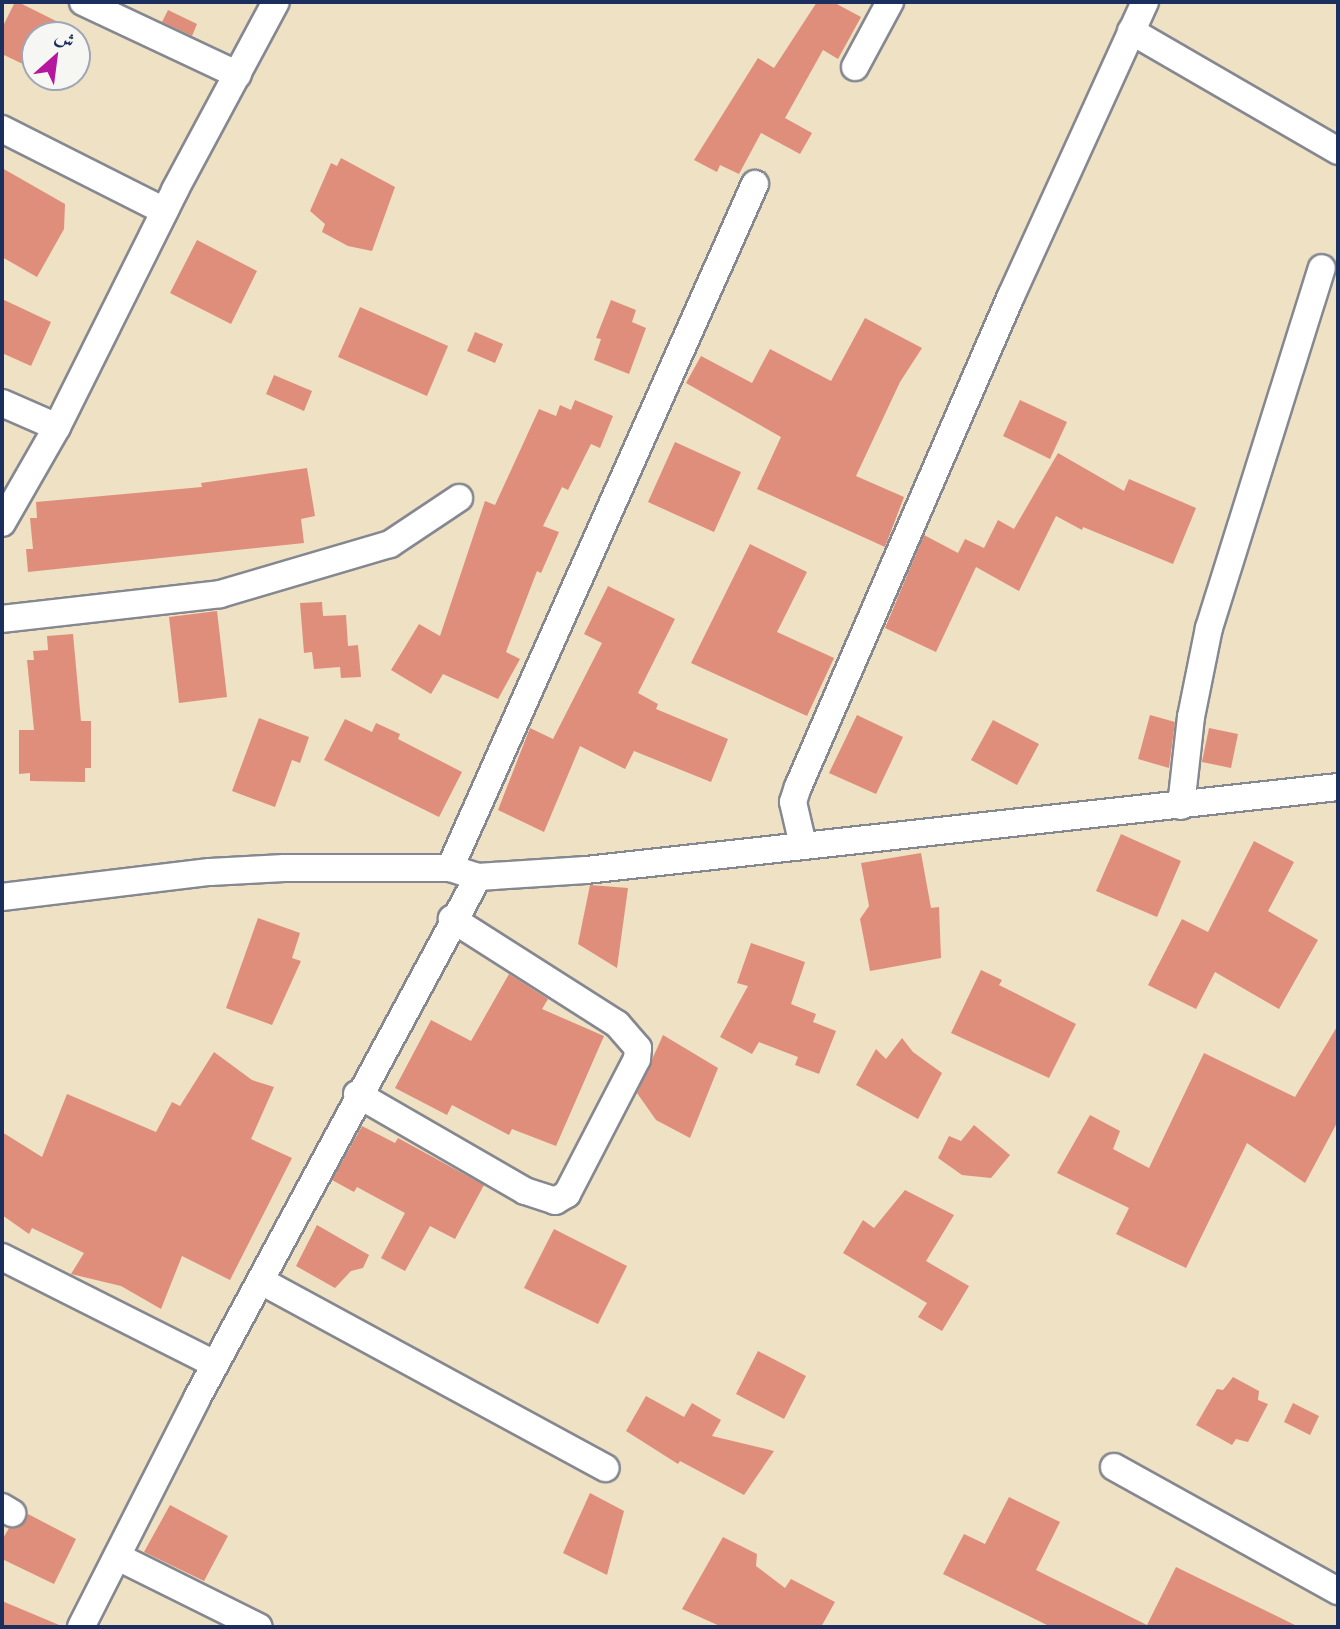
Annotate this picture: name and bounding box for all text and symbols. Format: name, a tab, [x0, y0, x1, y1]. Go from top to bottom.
north arrow	[21, 21, 91, 91]
text: ش	[51, 24, 79, 54]

